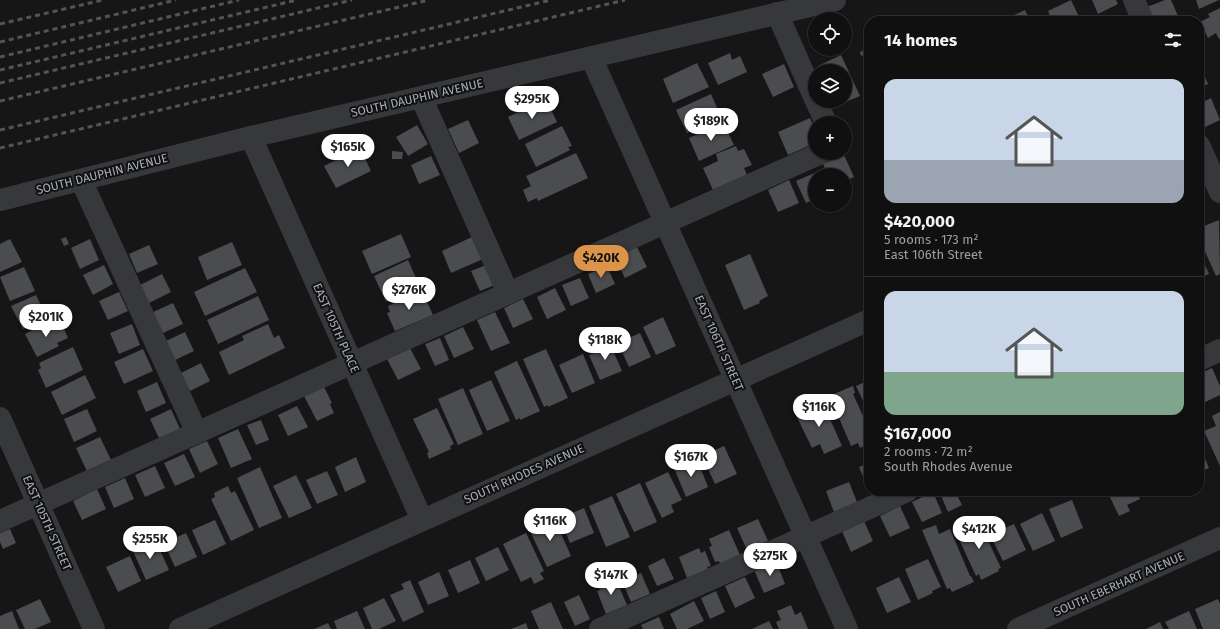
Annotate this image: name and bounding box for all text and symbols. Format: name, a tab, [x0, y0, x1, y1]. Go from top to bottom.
map controls	[808, 12, 852, 212]
button: locate	[808, 12, 852, 56]
icon: filters	[1162, 29, 1184, 51]
text: 14 homes	[884, 30, 957, 51]
button: layers	[808, 64, 852, 108]
street label: SOUTH DAUPHIN AVENUE	[350, 76, 484, 120]
pin: $295K	[504, 86, 560, 120]
text: $295K	[514, 91, 550, 106]
icon: home	[998, 105, 1070, 177]
pin: $189K	[683, 108, 739, 142]
text: $189K	[693, 113, 729, 128]
button: +	[808, 116, 852, 160]
pin: $165K	[320, 134, 376, 168]
text: $165K	[330, 139, 366, 154]
street label: SOUTH DAUPHIN AVENUE	[35, 151, 169, 197]
button: −	[808, 168, 852, 212]
text: $420,000	[884, 211, 955, 232]
text: 5 rooms · 173 m²	[884, 232, 978, 247]
pin: $420K	[573, 245, 629, 279]
text: East 106th Street	[884, 247, 983, 262]
text: $420K	[583, 250, 619, 265]
pin: $276K	[381, 277, 437, 311]
street label: EAST 105TH PLACE	[310, 281, 362, 375]
text: $276K	[391, 282, 427, 297]
street label: EAST 106TH STREET	[692, 293, 747, 394]
pin: $201K	[18, 304, 74, 338]
text: $201K	[28, 309, 64, 324]
icon: home	[998, 317, 1070, 389]
pin: $118K	[577, 327, 633, 361]
text: $118K	[588, 332, 622, 347]
pin: $116K	[791, 394, 847, 428]
text: $116K	[802, 399, 836, 414]
text: $167,000	[884, 423, 951, 444]
street label: SOUTH RHODES AVENUE	[462, 441, 586, 507]
pin: $167K	[663, 444, 719, 478]
text: 2 rooms · 72 m²	[884, 444, 973, 459]
text: $167K	[674, 449, 708, 464]
text: South Rhodes Avenue	[884, 459, 1013, 474]
street label: EAST 105TH STREET	[20, 473, 75, 573]
pin: $116K	[522, 508, 578, 542]
text: $116K	[533, 513, 567, 528]
pin: $412K	[951, 516, 1007, 550]
text: $412K	[962, 521, 996, 536]
pin: $255K	[122, 526, 178, 560]
text: $255K	[132, 531, 168, 546]
pin: $275K	[742, 543, 798, 577]
text: $275K	[753, 548, 787, 563]
street label: SOUTH EBERHART AVENUE	[1052, 549, 1186, 619]
pin: $147K	[583, 562, 639, 596]
text: $147K	[594, 567, 628, 582]

